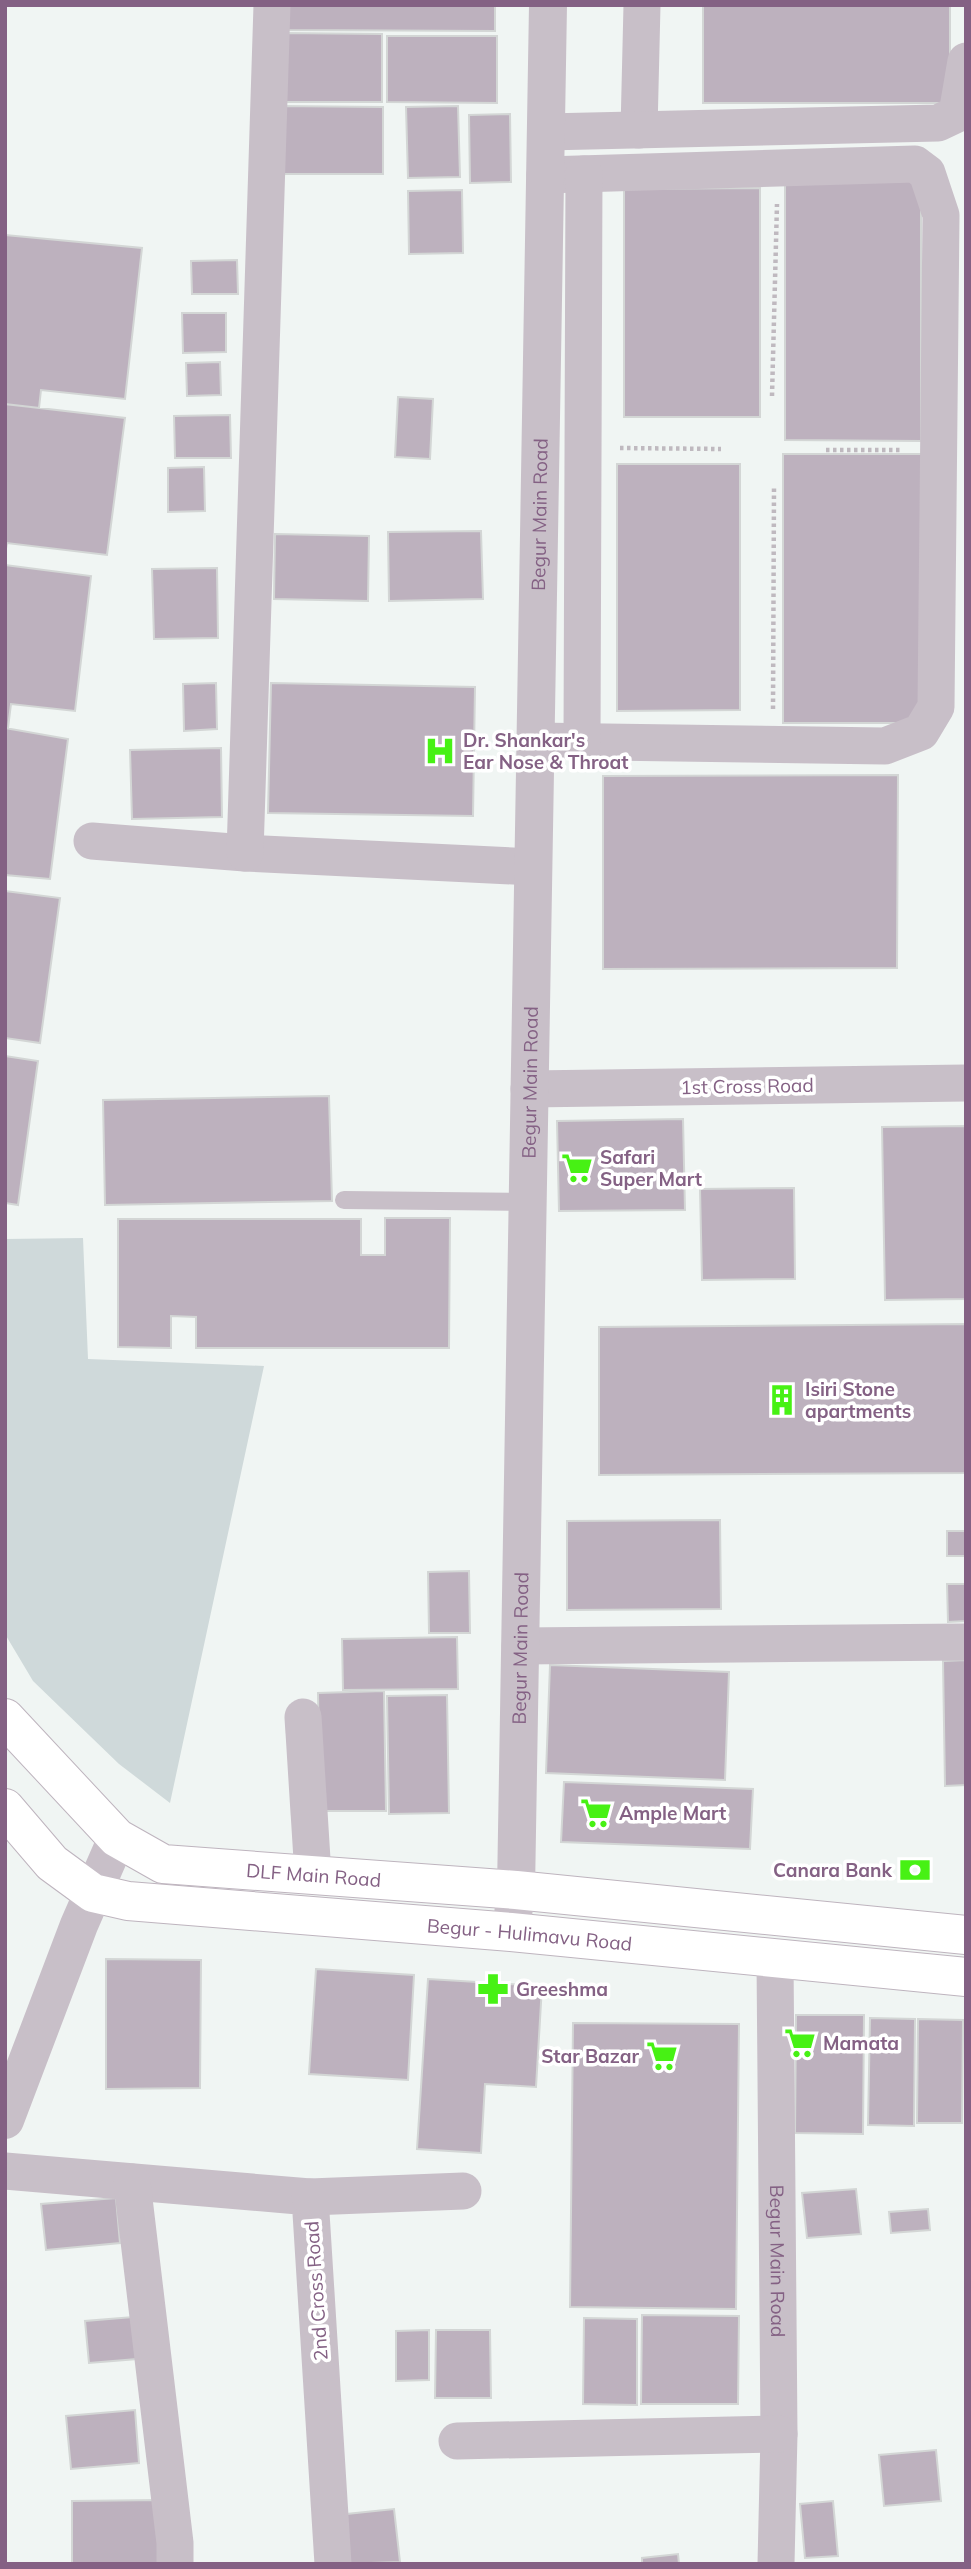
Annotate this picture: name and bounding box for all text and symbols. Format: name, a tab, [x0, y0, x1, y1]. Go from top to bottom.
street label: Begur Main Road	[526, 438, 553, 591]
place label: Dr. Shankar's Ear Nose & Throat	[463, 728, 628, 774]
hospital icon: Dr. Shankar's Ear Nose & Throat	[423, 734, 457, 768]
street label: Begur Main Road	[516, 1006, 543, 1159]
street label: 1st Cross Road	[680, 1073, 814, 1099]
place label: Safari Super Mart	[600, 1145, 702, 1191]
supermarket icon: Safari Super Mart	[560, 1151, 594, 1185]
place label: Isiri Stone apartments	[805, 1377, 911, 1423]
building icon: Isiri Stone apartments	[765, 1383, 799, 1417]
street label: Begur Main Road	[507, 1572, 533, 1725]
supermarket icon: Ample Mart	[579, 1796, 613, 1830]
place label: Ample Mart	[619, 1801, 726, 1825]
bank icon: Canara Bank	[898, 1853, 932, 1887]
street label: DLF Main Road	[245, 1858, 382, 1892]
place label: Canara Bank	[773, 1858, 893, 1882]
street label: Begur - Hulimavu Road	[426, 1913, 633, 1956]
pharmacy icon: Greeshma	[476, 1972, 510, 2006]
place label: Greeshma	[516, 1977, 608, 2001]
supermarket icon: Mamata	[783, 2026, 817, 2060]
place label: Mamata	[823, 2031, 899, 2055]
supermarket icon: Star Bazar	[645, 2039, 679, 2073]
place label: Star Bazar	[541, 2044, 640, 2068]
street label: Begur Main Road	[765, 2185, 790, 2337]
street label: 2nd Cross Road	[299, 2220, 333, 2362]

